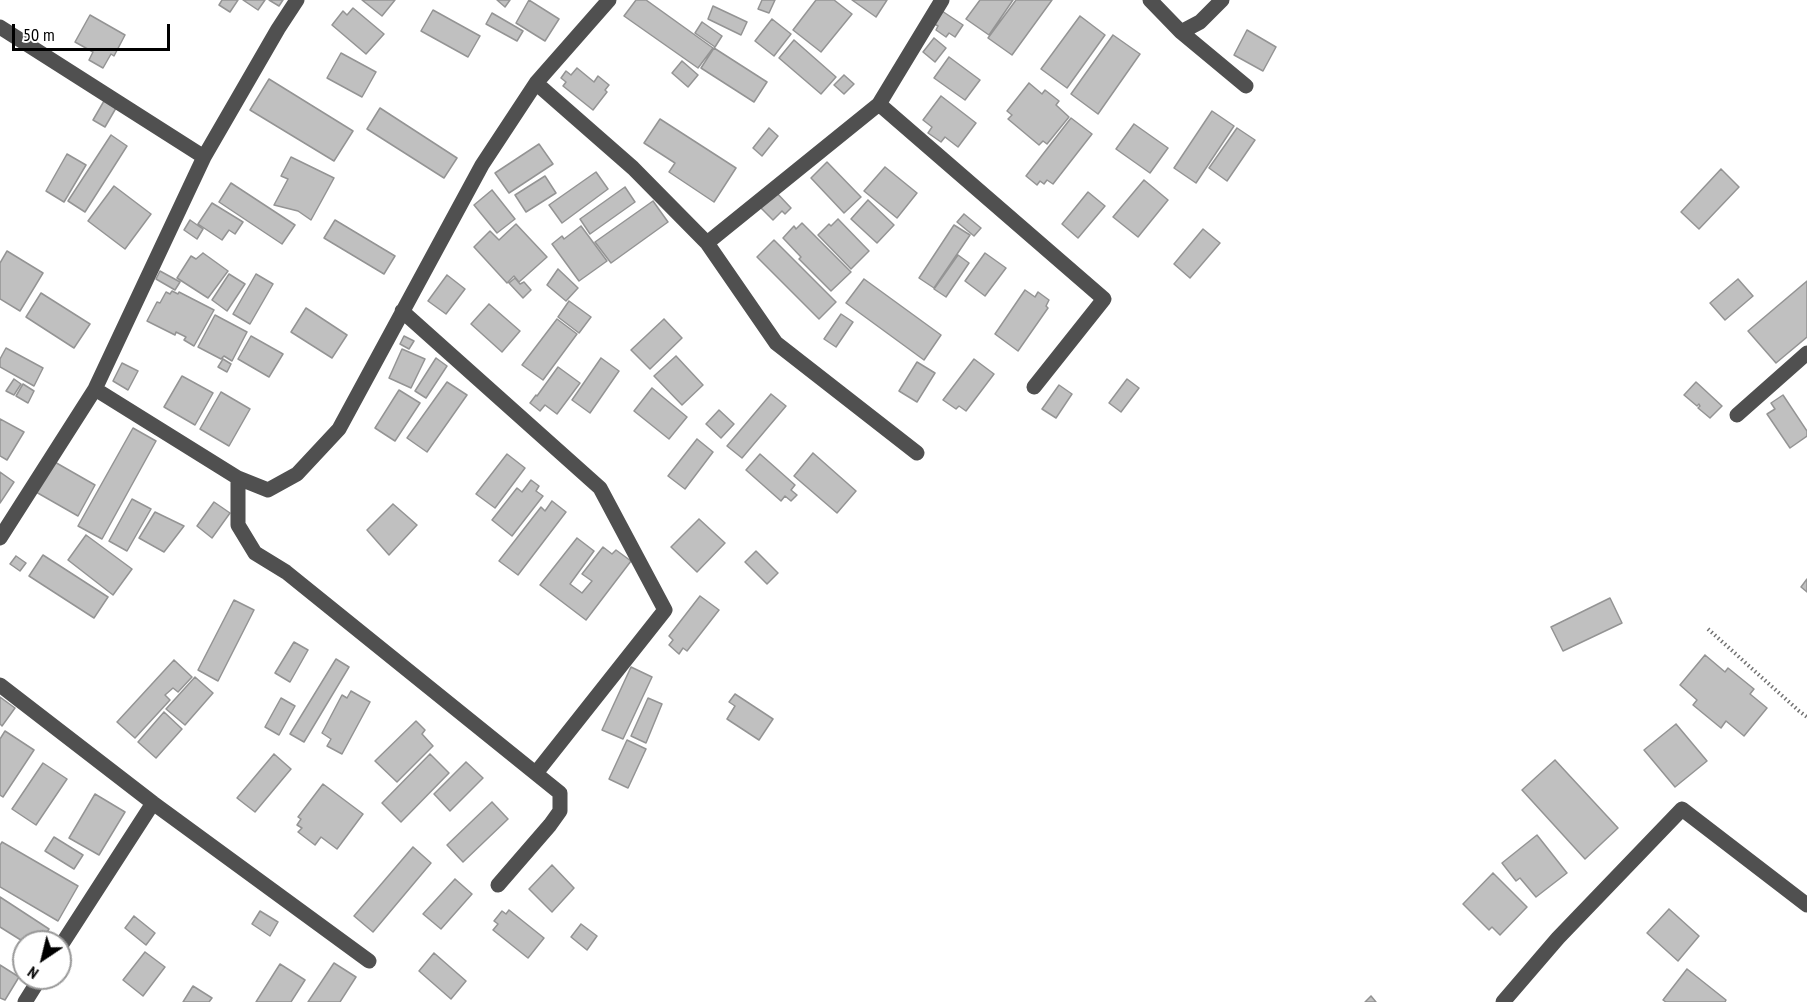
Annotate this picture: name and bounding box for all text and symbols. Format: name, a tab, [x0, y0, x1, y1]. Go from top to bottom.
scale bar	[15, 12, 172, 50]
text: 50 m	[23, 23, 55, 46]
north arrow	[12, 930, 72, 990]
text: N	[24, 962, 42, 984]

